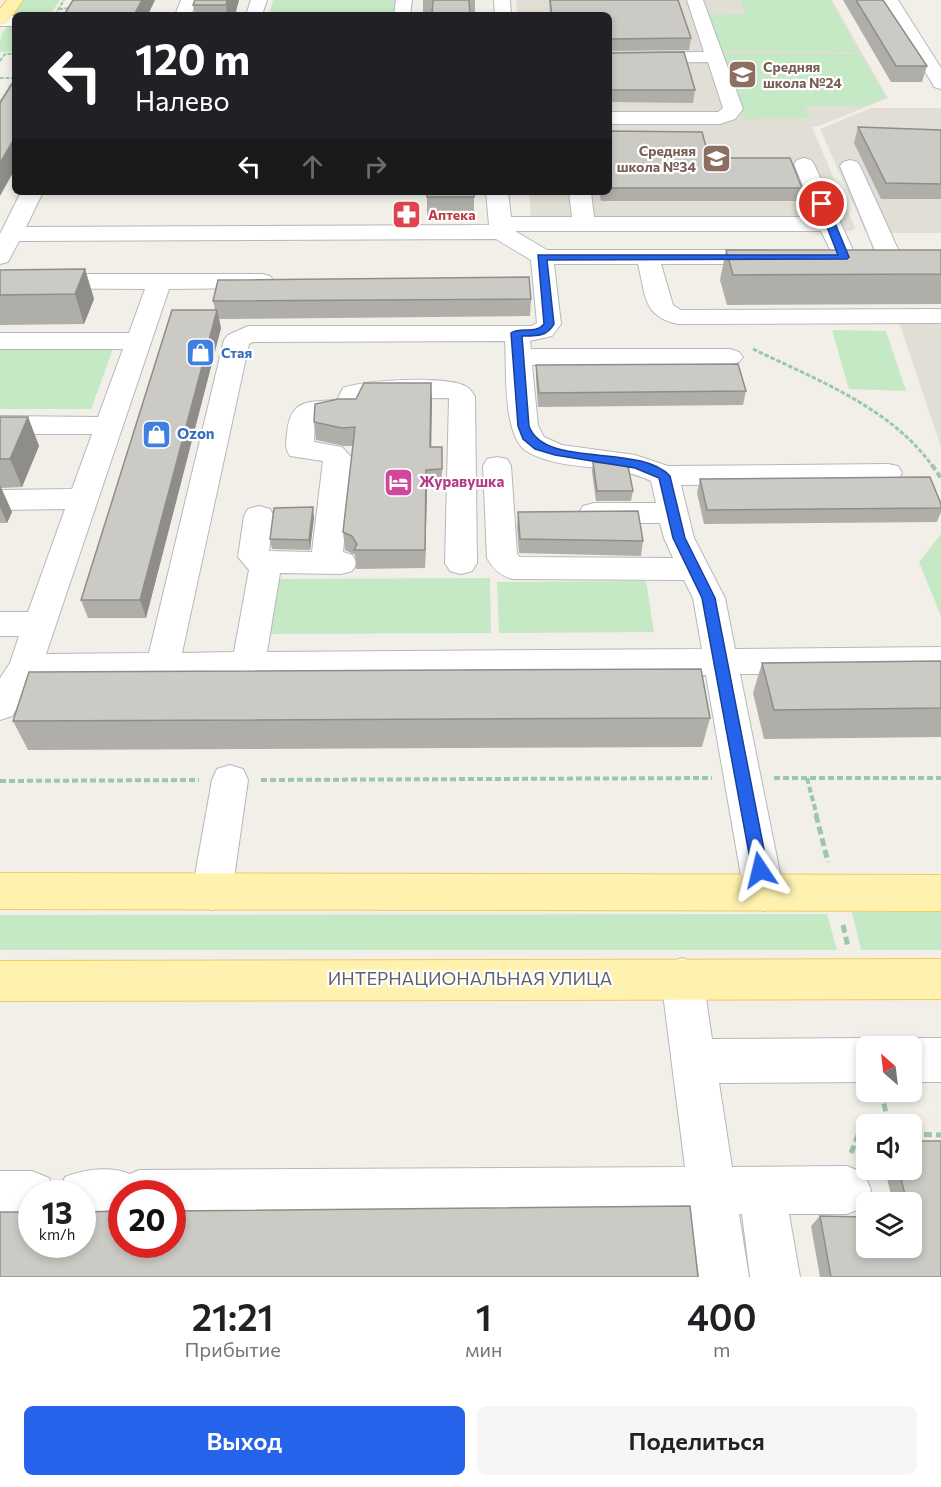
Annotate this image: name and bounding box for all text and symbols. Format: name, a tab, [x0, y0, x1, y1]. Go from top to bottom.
text: 120 m	[135, 32, 250, 84]
icon: left	[36, 36, 114, 114]
place label: Средняя школа №24	[763, 58, 842, 91]
school or university icon: Средняя школа №24	[726, 59, 758, 91]
text: Налево	[135, 84, 230, 117]
place label: Средняя школа №34	[617, 142, 696, 175]
school or university icon: Средняя школа №34	[701, 143, 733, 175]
icon: left	[233, 150, 266, 183]
icon: ahead	[296, 150, 329, 183]
icon: right	[359, 150, 392, 183]
pin	[796, 178, 847, 229]
icon: arrive	[805, 187, 838, 220]
pharmacy icon: Аптека	[391, 199, 423, 231]
place label: Аптека	[428, 206, 476, 223]
shop icon: Стая	[184, 337, 216, 369]
place label: Стая	[221, 344, 252, 361]
shop icon: Ozon	[140, 418, 172, 450]
place label: Ozon	[177, 424, 215, 442]
hotel icon: Журавушка	[382, 466, 414, 498]
place label: Журавушка	[419, 472, 505, 490]
position arrow	[728, 838, 792, 902]
street label: ИНТЕРНАЦИОНАЛЬНАЯ УЛИЦА	[328, 967, 612, 989]
north arrow	[856, 1036, 922, 1102]
map controls	[856, 1036, 922, 1258]
button: sound	[856, 1114, 922, 1180]
speed limit sign: 20	[108, 1180, 186, 1258]
button: layers	[856, 1192, 922, 1258]
text: 13	[41, 1193, 73, 1230]
text: km/h	[39, 1225, 75, 1243]
text: 21:21	[192, 1294, 274, 1338]
text: 1	[476, 1294, 492, 1338]
text: 400	[687, 1294, 756, 1338]
text: Прибытие	[185, 1337, 281, 1361]
text: мин	[465, 1337, 502, 1361]
text: m	[713, 1337, 730, 1361]
button: Выход	[24, 1406, 465, 1475]
button: Поделиться	[477, 1406, 917, 1475]

